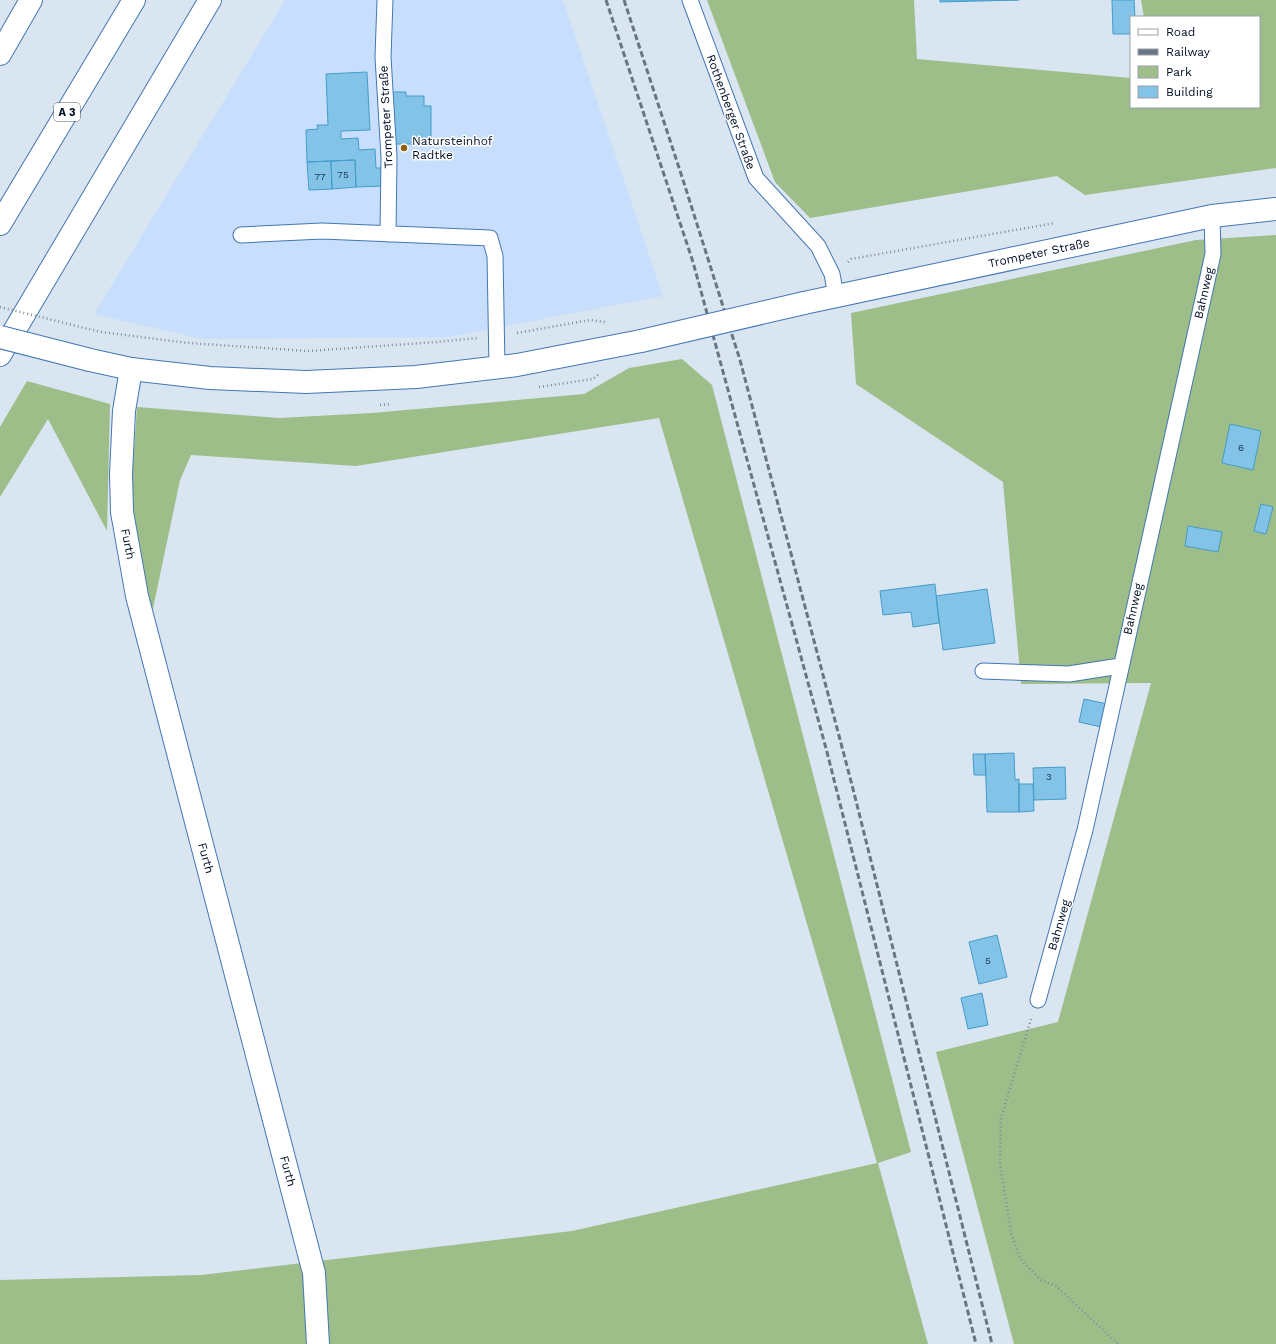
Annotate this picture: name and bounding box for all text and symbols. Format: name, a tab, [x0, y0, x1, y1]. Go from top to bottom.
legend	[1130, 16, 1260, 108]
text: Road	[1166, 25, 1195, 39]
text: Railway	[1166, 45, 1211, 59]
street label: Rothenberger Straße	[704, 53, 758, 171]
street label: Trompeter Straße	[376, 65, 396, 169]
text: Park	[1166, 65, 1192, 79]
text: Building	[1166, 85, 1213, 99]
road number: A 3	[54, 103, 80, 121]
place label: Natursteinhof Radtke	[412, 134, 493, 162]
marker: Natursteinhof Radtke	[399, 143, 409, 153]
house number: 75	[337, 169, 349, 180]
house number: 77	[314, 171, 326, 182]
street label: Trompeter Straße	[987, 235, 1091, 271]
street label: Bahnweg	[1191, 265, 1217, 320]
house number: 6	[1238, 442, 1244, 453]
street label: Furth	[118, 527, 138, 561]
street label: Bahnweg	[1120, 581, 1146, 636]
house number: 3	[1046, 771, 1052, 782]
street label: Furth	[195, 841, 217, 875]
street label: Bahnweg	[1045, 897, 1073, 952]
house number: 5	[985, 955, 991, 966]
street label: Furth	[277, 1154, 299, 1188]

